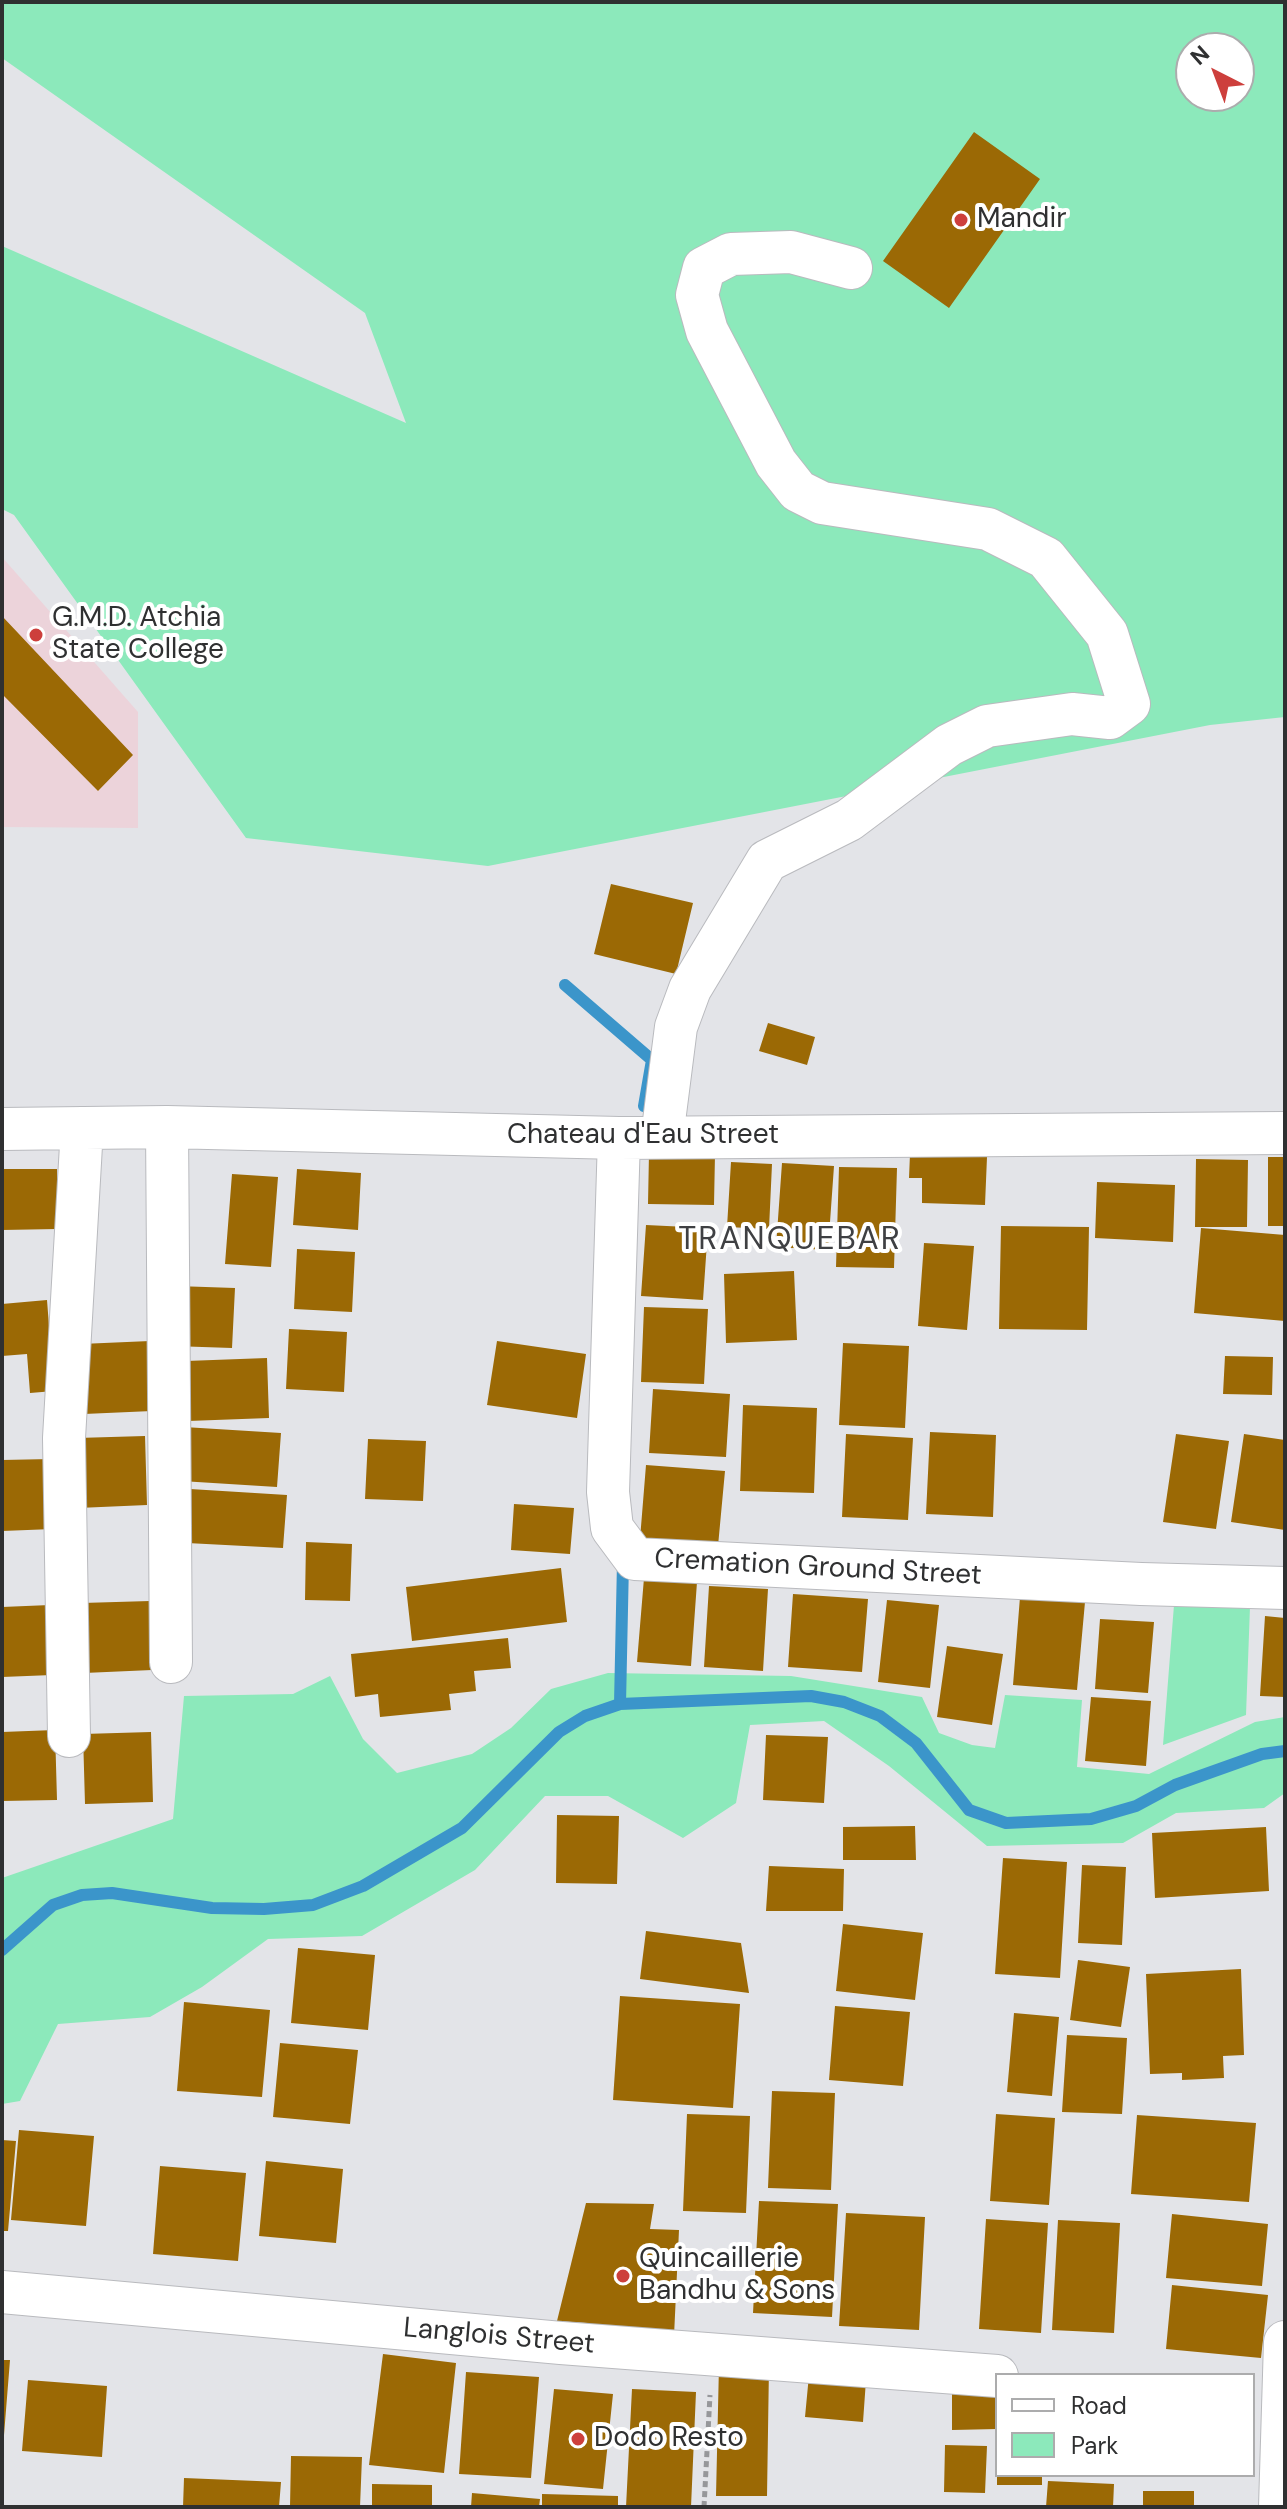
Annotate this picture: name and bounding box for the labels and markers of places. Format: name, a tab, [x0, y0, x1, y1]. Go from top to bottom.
place label: Mandir	[977, 203, 1066, 237]
marker: Mandir	[952, 211, 970, 229]
place label: G.M.D. Atchia State College	[52, 602, 224, 668]
marker: G.M.D. Atchia State College	[27, 626, 45, 644]
place label: Quincaillerie Bandhu & Sons	[639, 2243, 835, 2309]
marker: Quincaillerie Bandhu & Sons	[614, 2267, 632, 2285]
place label: Dodo Resto	[594, 2422, 744, 2456]
marker: Dodo Resto	[569, 2430, 587, 2448]

